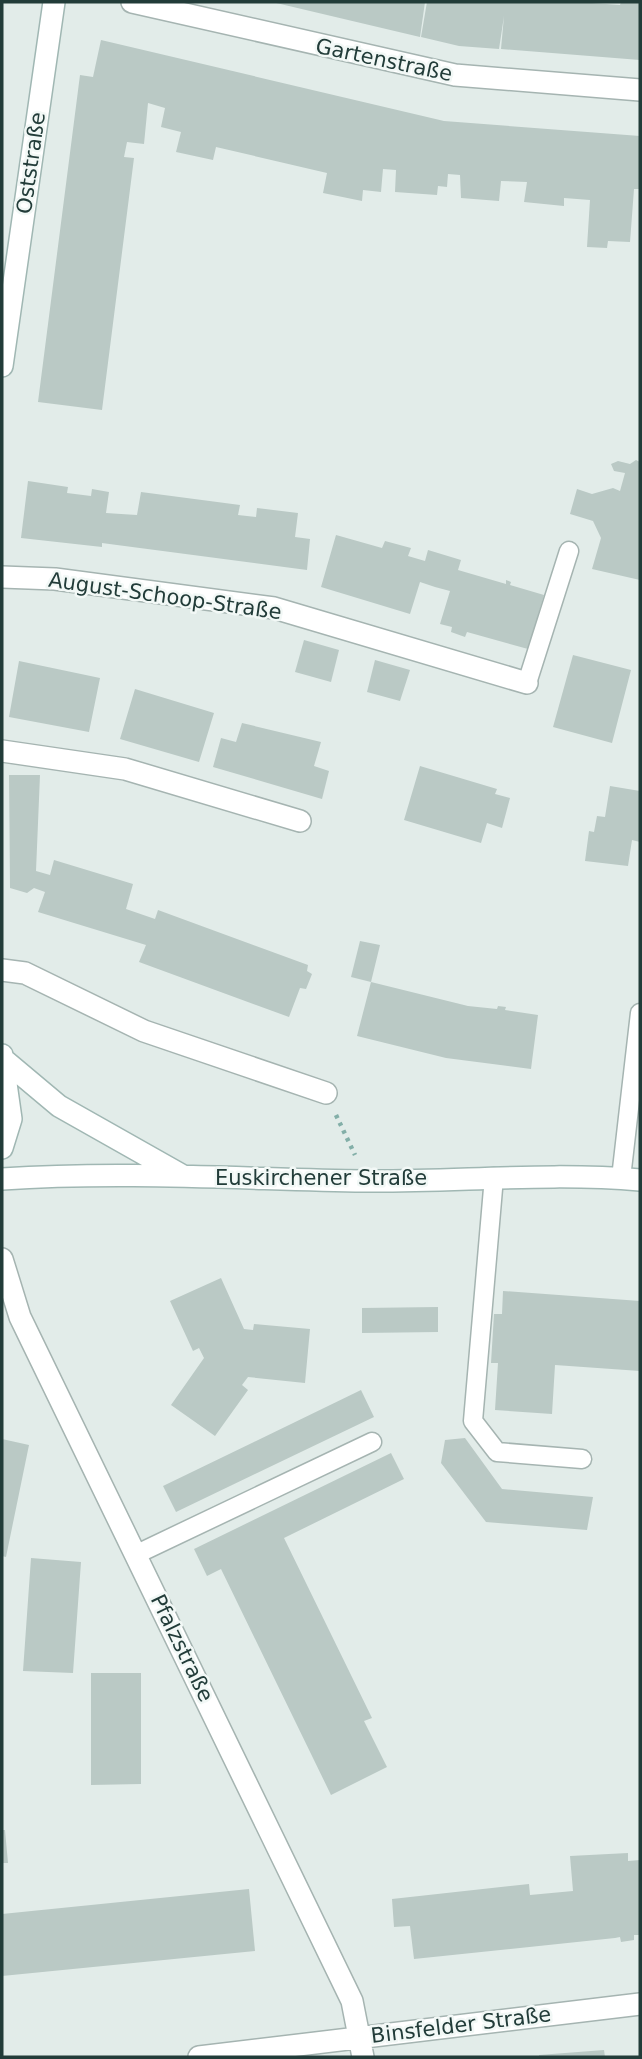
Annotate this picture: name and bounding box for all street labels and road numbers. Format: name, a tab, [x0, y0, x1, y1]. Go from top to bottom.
street label: Gartenstraße	[313, 34, 455, 86]
street label: Oststraße	[12, 111, 50, 215]
street label: August-Schoop-Straße	[47, 568, 283, 624]
street label: Euskirchener Straße	[215, 1166, 427, 1190]
street label: Pfalzstraße	[146, 1590, 218, 1706]
street label: Binsfelder Straße	[370, 2002, 552, 2048]

